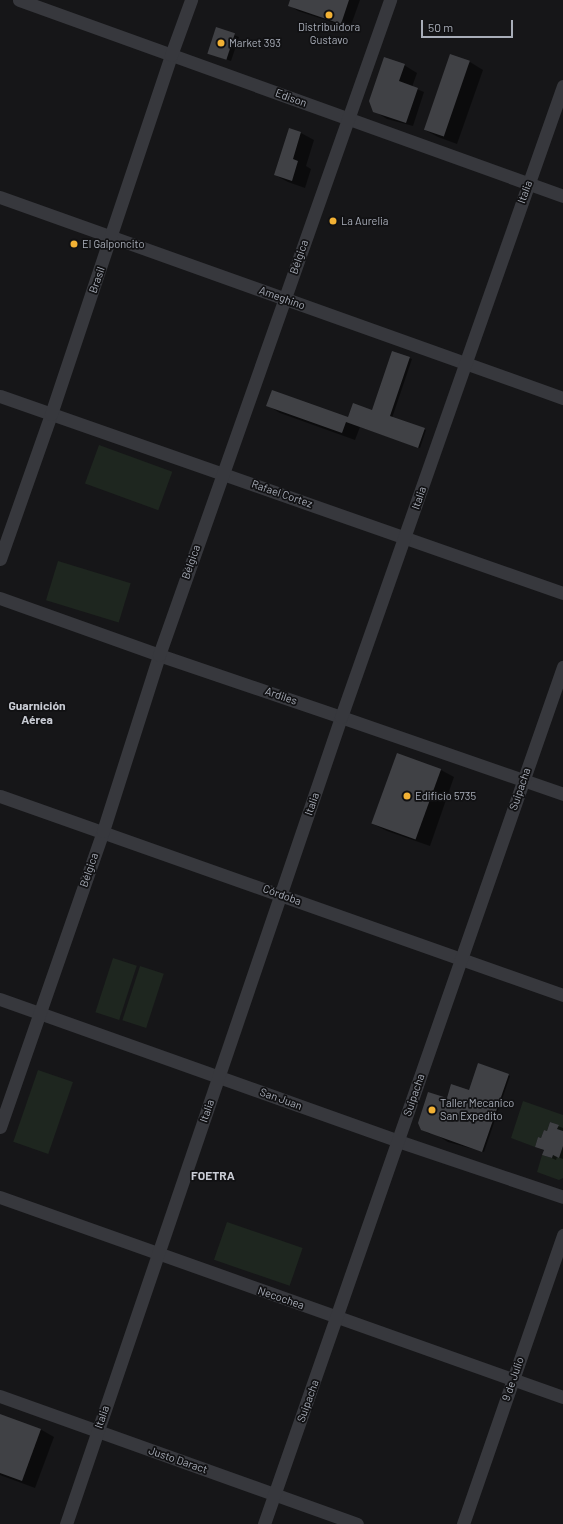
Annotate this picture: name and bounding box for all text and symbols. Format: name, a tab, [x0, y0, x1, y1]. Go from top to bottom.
marker: Distribuidora Gustavo	[324, 10, 334, 20]
scale bar	[423, 12, 515, 38]
text: 50 m	[428, 20, 453, 34]
place label: Distribuidora Gustavo	[298, 21, 360, 47]
place label: Market 393	[229, 36, 281, 50]
marker: Market 393	[216, 38, 226, 48]
street label: Edison	[273, 86, 309, 110]
street label: Italia	[515, 179, 535, 205]
place label: La Aurelia	[341, 214, 388, 228]
marker: La Aurelia	[328, 216, 338, 226]
place label: El Galponcito	[82, 237, 144, 251]
street label: Bélgica	[287, 238, 311, 276]
marker: El Galponcito	[69, 239, 79, 249]
street label: Brasil	[86, 265, 108, 295]
street label: Ameghino	[257, 284, 307, 312]
street label: Rafael Cortez	[250, 477, 314, 511]
street label: Italia	[409, 485, 429, 511]
street label: Bélgica	[179, 543, 203, 581]
street label: Ardiles	[263, 684, 299, 708]
district label: Guarnición Aérea	[8, 699, 66, 727]
street label: Suipacha	[507, 766, 533, 812]
place label: Edificio 5735	[415, 789, 476, 803]
street label: Italia	[302, 791, 322, 817]
marker: Edificio 5735	[402, 791, 412, 801]
street label: Bélgica	[77, 851, 101, 889]
street label: Córdoba	[261, 882, 303, 908]
street label: Suipacha	[401, 1072, 427, 1118]
street label: San Juan	[258, 1085, 304, 1113]
place label: Taller Mecanico San Expedito	[440, 1097, 514, 1123]
street label: Italia	[197, 1098, 217, 1124]
marker: Taller Mecanico San Expedito	[427, 1105, 437, 1115]
district label: FOETRA	[191, 1169, 235, 1183]
street label: Necochea	[256, 1284, 306, 1312]
street label: 9 de Julio	[499, 1355, 527, 1403]
street label: Suipacha	[294, 1378, 322, 1424]
street label: Italia	[92, 1404, 112, 1430]
street label: Justo Daract	[147, 1444, 209, 1476]

